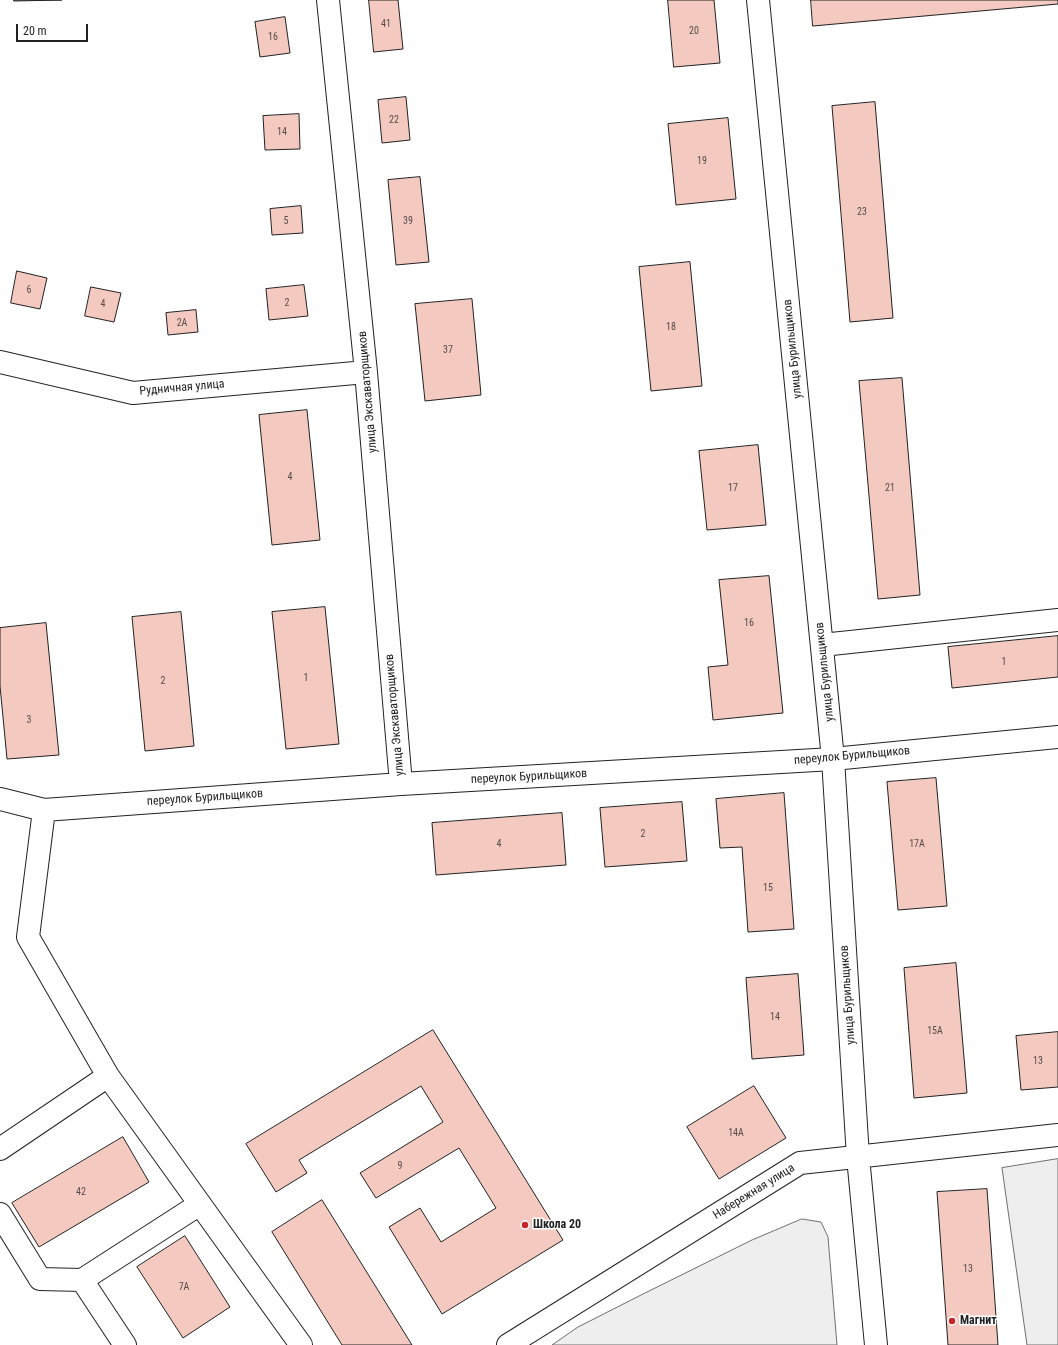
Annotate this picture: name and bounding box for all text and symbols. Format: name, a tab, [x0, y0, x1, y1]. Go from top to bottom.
scale bar	[18, 16, 90, 42]
house number: 41	[381, 18, 391, 30]
text: 20 m	[23, 24, 47, 38]
house number: 20	[689, 25, 699, 37]
house number: 16	[268, 31, 278, 43]
house number: 22	[389, 114, 399, 126]
house number: 14	[277, 126, 287, 138]
house number: 19	[697, 155, 707, 167]
house number: 23	[857, 206, 867, 218]
house number: 5	[284, 215, 288, 227]
house number: 39	[403, 215, 413, 227]
house number: 6	[27, 284, 31, 296]
house number: 2	[285, 297, 289, 309]
house number: 4	[101, 298, 105, 310]
street label: улица Бурильщиков	[781, 299, 805, 399]
house number: 2А	[177, 317, 187, 329]
house number: 18	[666, 321, 676, 333]
street label: улица Экскаваторщиков	[355, 330, 381, 454]
house number: 37	[443, 344, 453, 356]
street label: Рудничная улица	[139, 377, 225, 399]
house number: 4	[288, 471, 292, 483]
house number: 17	[728, 482, 738, 494]
house number: 21	[885, 482, 895, 494]
house number: 16	[744, 617, 754, 629]
street label: улица Бурильщиков	[813, 622, 837, 722]
street label: улица Экскаваторщиков	[382, 653, 408, 777]
house number: 1	[1002, 656, 1006, 668]
house number: 1	[304, 672, 308, 684]
house number: 2	[161, 675, 165, 687]
house number: 3	[27, 714, 31, 726]
street label: переулок Бурильщиков	[793, 744, 911, 768]
street label: переулок Бурильщиков	[470, 767, 588, 787]
street label: переулок Бурильщиков	[146, 787, 264, 809]
house number: 2	[641, 828, 645, 840]
house number: 4	[497, 838, 501, 850]
house number: 17А	[909, 838, 925, 850]
house number: 15	[763, 882, 773, 894]
street label: улица Бурильщиков	[837, 945, 859, 1045]
house number: 14	[770, 1011, 780, 1023]
house number: 15А	[927, 1025, 943, 1037]
house number: 13	[1033, 1055, 1043, 1067]
house number: 14А	[728, 1127, 744, 1139]
house number: 9	[398, 1160, 402, 1172]
street label: Набережная улица	[711, 1161, 797, 1223]
house number: 42	[76, 1186, 86, 1198]
place label: Школа 20	[533, 1218, 581, 1232]
marker: Школа 20	[520, 1220, 530, 1230]
house number: 13	[963, 1263, 973, 1275]
house number: 7А	[179, 1281, 189, 1293]
place label: Магнит	[960, 1314, 997, 1328]
marker: Магнит	[947, 1316, 957, 1326]

